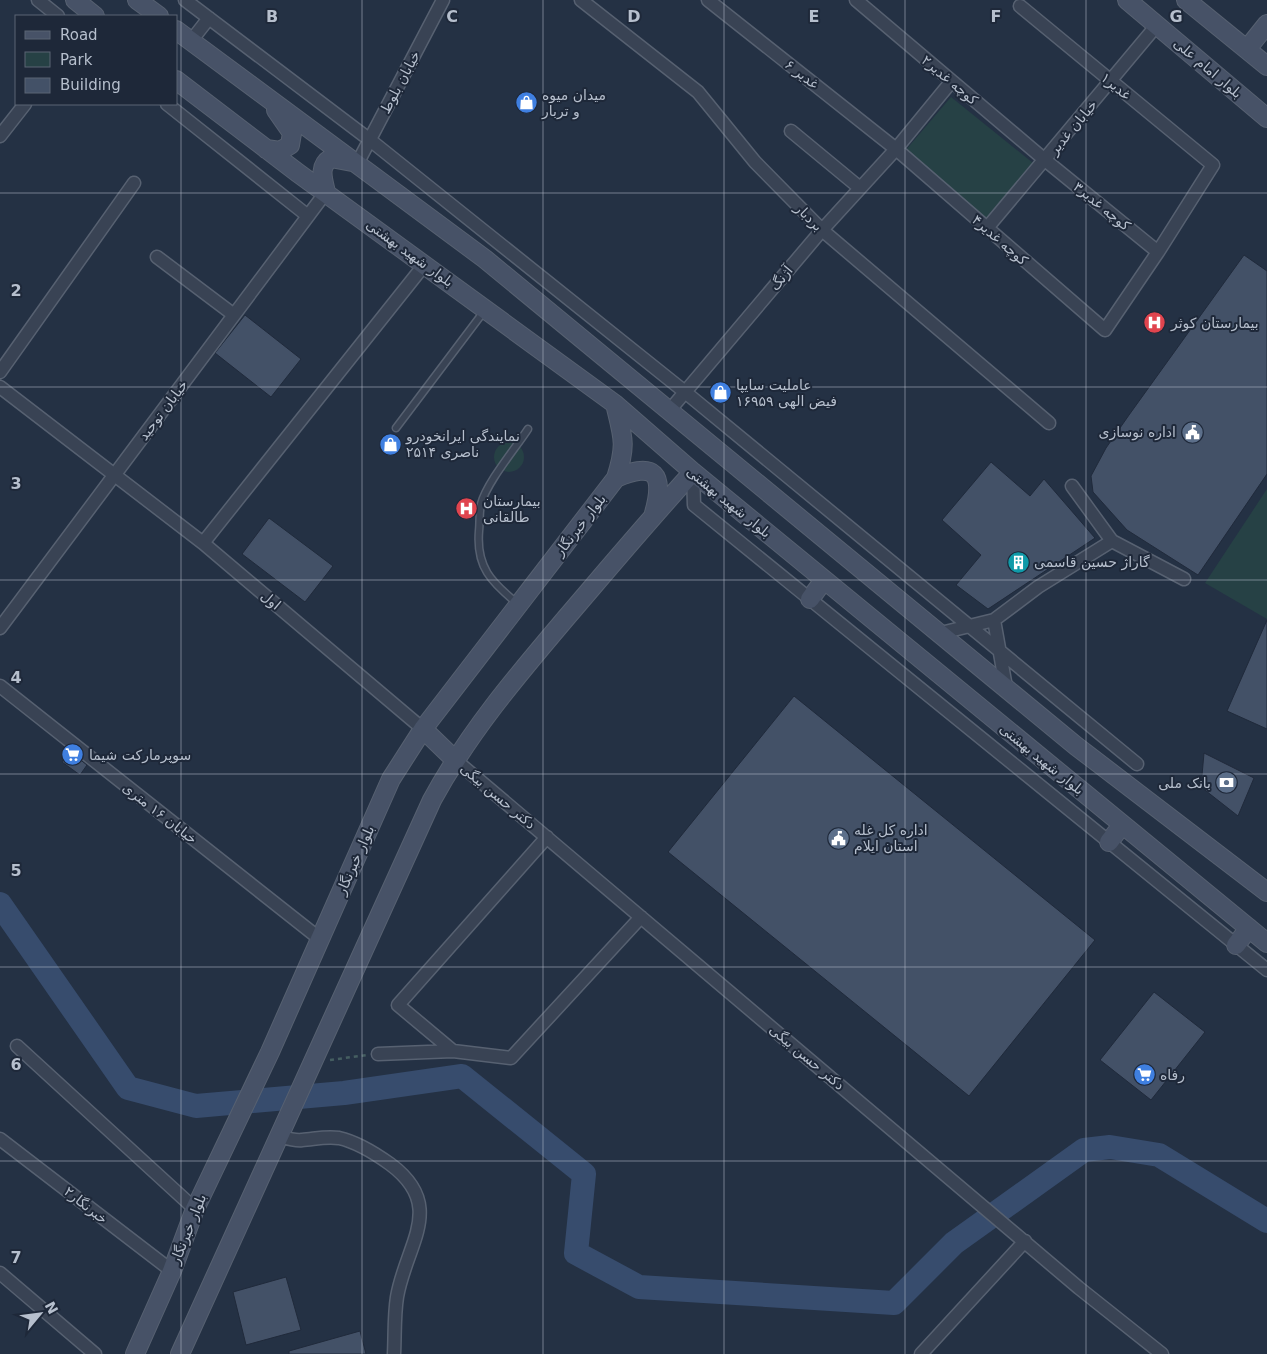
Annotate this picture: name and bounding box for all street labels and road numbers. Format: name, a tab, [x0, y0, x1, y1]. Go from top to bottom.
street label: بلوار امام على	[1170, 35, 1245, 102]
street label: خیابان بلوط	[377, 48, 424, 117]
street label: کوچه غدیر۲	[918, 52, 982, 109]
street label: غدیر ۶	[781, 56, 822, 93]
street label: غدیر۱	[1097, 69, 1134, 104]
street label: خیابان غدیر	[1045, 96, 1101, 159]
street label: کوچه غدیر۳	[1070, 178, 1134, 235]
street label: بردبار	[790, 199, 826, 235]
street label: کوچه غدیر۴	[968, 212, 1031, 269]
street label: بلوار شهید بهشتی	[363, 216, 457, 291]
street label: آژنگ	[766, 262, 797, 294]
street label: خیابان توحید	[135, 377, 192, 444]
street label: بلوار شهید بهشتی	[683, 463, 774, 542]
street label: بلوار خبرنگار	[550, 491, 610, 561]
street label: اول	[257, 587, 284, 614]
street label: بلوار شهید بهشتی	[996, 720, 1087, 799]
street label: دکتر حسن بیگی	[457, 760, 539, 833]
street label: خیابان ۱۶ متری	[119, 779, 200, 848]
street label: بلوار خبرنگار	[332, 823, 378, 898]
street label: دکتر حسن بیگی	[766, 1021, 848, 1094]
street label: خبرنگار۲	[60, 1183, 111, 1228]
street label: بلوار خبرنگار	[166, 1192, 210, 1268]

